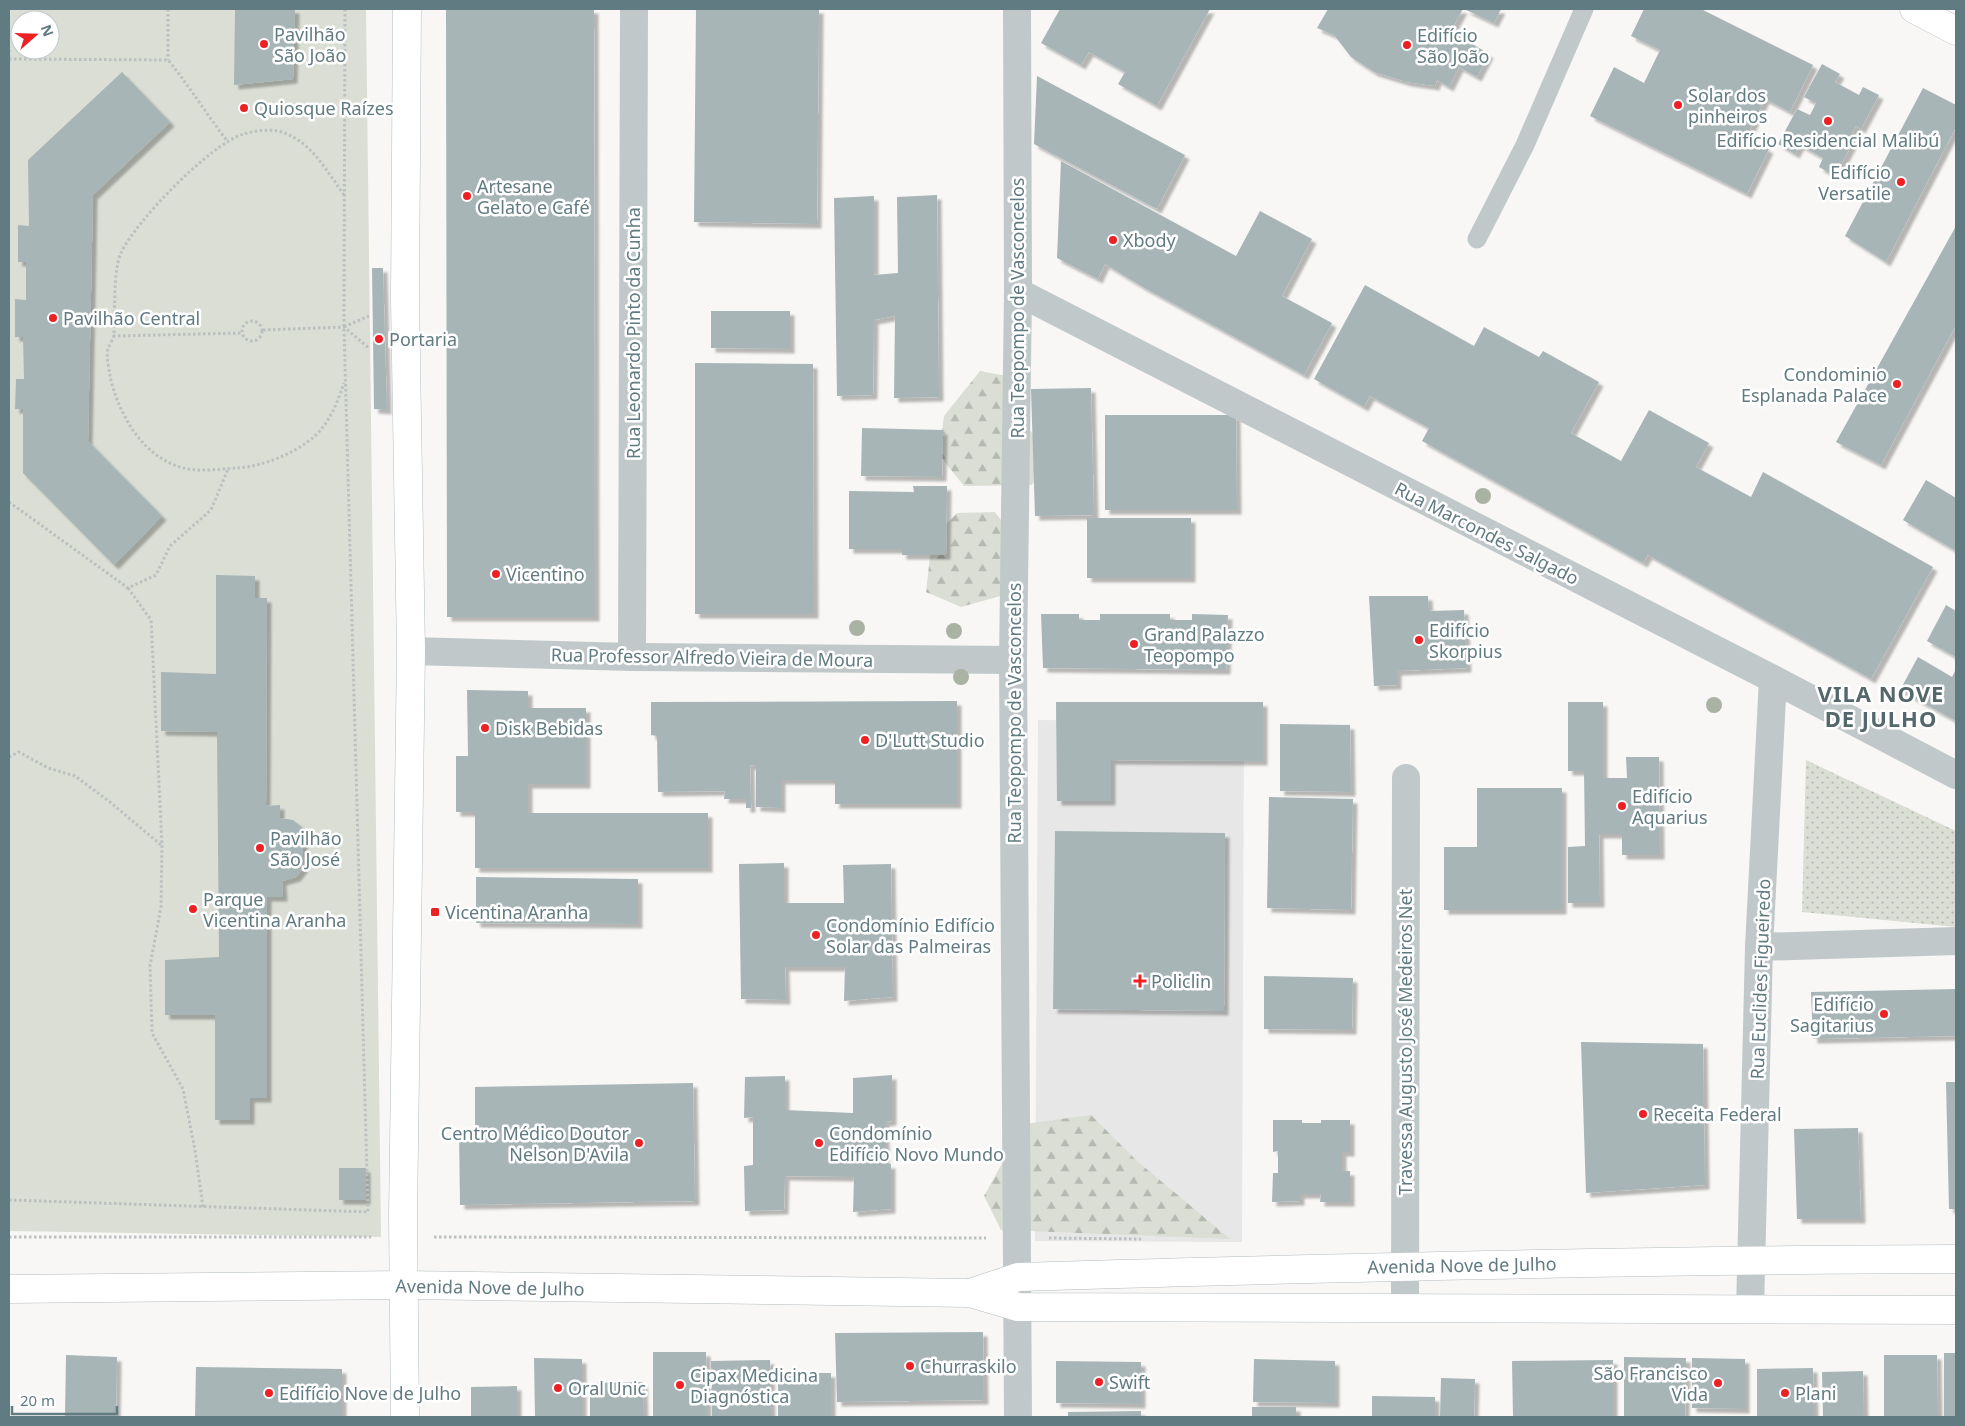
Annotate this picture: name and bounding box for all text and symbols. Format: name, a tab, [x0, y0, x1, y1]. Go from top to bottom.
north arrow	[10, 10, 60, 60]
text: N	[37, 22, 59, 39]
place label: Pavilhão São João	[274, 22, 346, 67]
place label: Edifício São João	[1417, 23, 1489, 68]
marker: Pavilhão São João	[258, 38, 270, 50]
marker: Edifício São João	[1401, 39, 1413, 51]
place label: Solar dos pinheiros	[1688, 83, 1767, 128]
place label: Quiosque Raízes	[254, 96, 394, 120]
marker: Solar dos pinheiros	[1672, 99, 1684, 111]
marker: Quiosque Raízes	[238, 102, 250, 114]
marker: Edifício Residencial Malibú	[1822, 115, 1834, 127]
place label: Edifício Residencial Malibú	[1717, 128, 1939, 152]
place label: Edifício Versatile	[1818, 160, 1891, 205]
place label: Artesane Gelato e Café	[477, 174, 590, 219]
marker: Edifício Versatile	[1895, 176, 1907, 188]
street label: Rua Teopompo de Vasconcelos	[1005, 178, 1029, 438]
marker: Artesane Gelato e Café	[461, 190, 473, 202]
street label: Rua Leonardo Pinto da Cunha	[621, 207, 645, 459]
place label: Xbody	[1123, 228, 1177, 252]
marker: Xbody	[1107, 234, 1119, 246]
place label: Pavilhão Central	[63, 306, 200, 330]
marker: Pavilhão Central	[47, 312, 59, 324]
place label: Portaria	[389, 327, 457, 351]
marker: Portaria	[373, 333, 385, 345]
place label: Condominio Esplanada Palace	[1741, 362, 1887, 407]
marker: Condominio Esplanada Palace	[1891, 378, 1903, 390]
street label: Rua Marcondes Salgado	[1391, 476, 1583, 590]
place label: Vicentino	[506, 562, 585, 586]
marker: Vicentino	[490, 568, 502, 580]
street label: Rua Teopompo de Vasconcelos	[1002, 583, 1026, 843]
place label: Edifício Skorpius	[1429, 618, 1502, 663]
place label: Grand Palazzo Teopompo	[1144, 622, 1265, 667]
marker: Edifício Skorpius	[1413, 634, 1425, 646]
marker: Grand Palazzo Teopompo	[1128, 638, 1140, 650]
street label: Rua Professor Alfredo Vieira de Moura	[551, 642, 873, 672]
district label: VILA NOVE DE JULHO	[1818, 678, 1944, 733]
place label: Disk Bebidas	[495, 716, 603, 740]
marker: Disk Bebidas	[479, 722, 491, 734]
place label: D'Lutt Studio	[875, 728, 985, 752]
marker: D'Lutt Studio	[859, 734, 871, 746]
place label: Edifício Aquarius	[1632, 784, 1708, 829]
marker: Edifício Aquarius	[1616, 800, 1628, 812]
place label: Pavilhão São José	[270, 826, 342, 871]
marker: Pavilhão São José	[254, 842, 266, 854]
street label: Rua Euclides Figueiredo	[1745, 878, 1775, 1080]
place label: Parque Vicentina Aranha	[203, 887, 346, 932]
street label: Travessa Augusto José Medeiros Net	[1393, 888, 1417, 1195]
place label: Vicentina Aranha	[445, 900, 588, 924]
marker: Parque Vicentina Aranha	[187, 903, 199, 915]
marker: Vicentina Aranha	[429, 906, 441, 918]
place label: Condomínio Edifício Solar das Palmeiras	[826, 913, 995, 958]
marker: Condomínio Edifício Solar das Palmeiras	[810, 929, 822, 941]
place label: Policlin	[1151, 969, 1211, 993]
marker: Policlin	[1133, 974, 1147, 988]
place label: Edifício Sagitarius	[1790, 992, 1874, 1037]
marker: Edifício Sagitarius	[1878, 1008, 1890, 1020]
place label: Receita Federal	[1653, 1102, 1782, 1126]
marker: Receita Federal	[1637, 1108, 1649, 1120]
place label: Centro Médico Doutor Nelson D'Avila	[441, 1121, 630, 1166]
place label: Condomínio Edifício Novo Mundo	[829, 1121, 1004, 1166]
marker: Centro Médico Doutor Nelson D'Avila	[633, 1137, 645, 1149]
marker: Condomínio Edifício Novo Mundo	[813, 1137, 825, 1149]
street label: Avenida Nove de Julho	[1367, 1251, 1557, 1279]
street label: Avenida Nove de Julho	[395, 1273, 585, 1301]
place label: Churraskilo	[920, 1354, 1017, 1378]
marker: Churraskilo	[904, 1360, 916, 1372]
place label: São Francisco Vida	[1593, 1361, 1708, 1406]
place label: Cipax Medicina Diagnóstica	[690, 1363, 818, 1408]
place label: Swift	[1109, 1370, 1151, 1394]
place label: Oral Unic	[568, 1376, 646, 1400]
marker: Swift	[1093, 1376, 1105, 1388]
marker: São Francisco Vida	[1712, 1377, 1724, 1389]
marker: Cipax Medicina Diagnóstica	[674, 1379, 686, 1391]
place label: Edifício Nove de Julho	[279, 1381, 461, 1405]
place label: Plani	[1795, 1381, 1836, 1405]
marker: Oral Unic	[552, 1382, 564, 1394]
scale bar	[12, 1384, 118, 1416]
marker: Edifício Nove de Julho	[263, 1387, 275, 1399]
marker: Plani	[1779, 1387, 1791, 1399]
text: 20 m	[20, 1390, 55, 1410]

